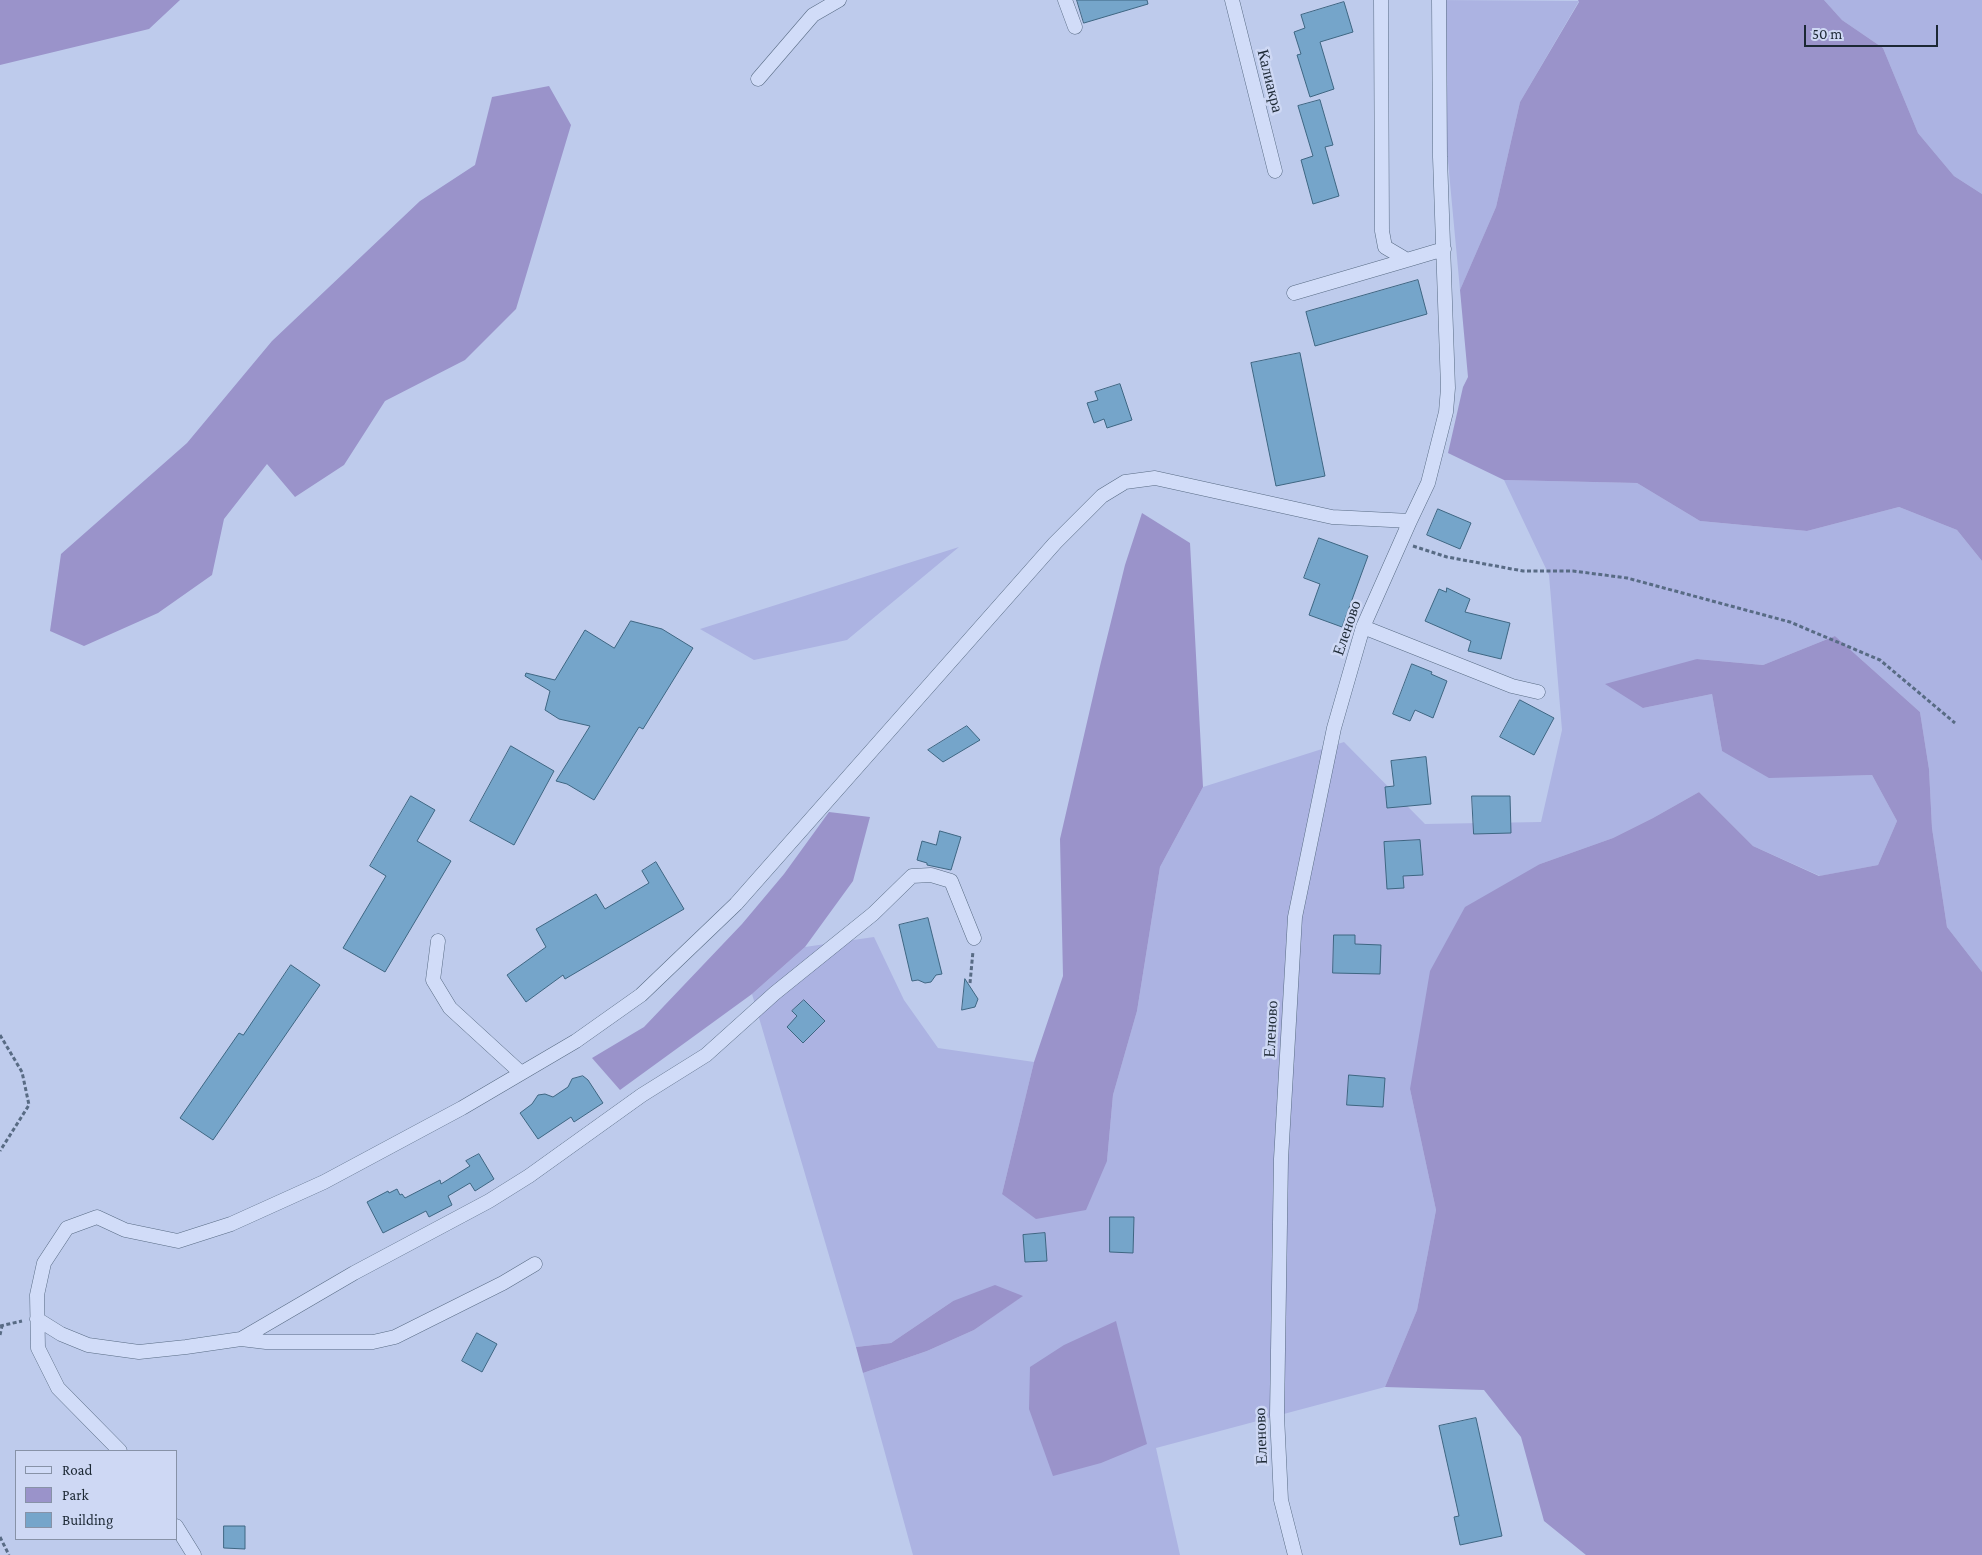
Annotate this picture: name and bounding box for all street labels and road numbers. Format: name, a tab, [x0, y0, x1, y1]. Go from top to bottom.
street label: Калиакра	[1253, 48, 1287, 114]
street label: Еленово	[1329, 598, 1365, 658]
street label: Еленово	[1260, 1000, 1282, 1058]
street label: Еленово	[1250, 1407, 1272, 1465]

